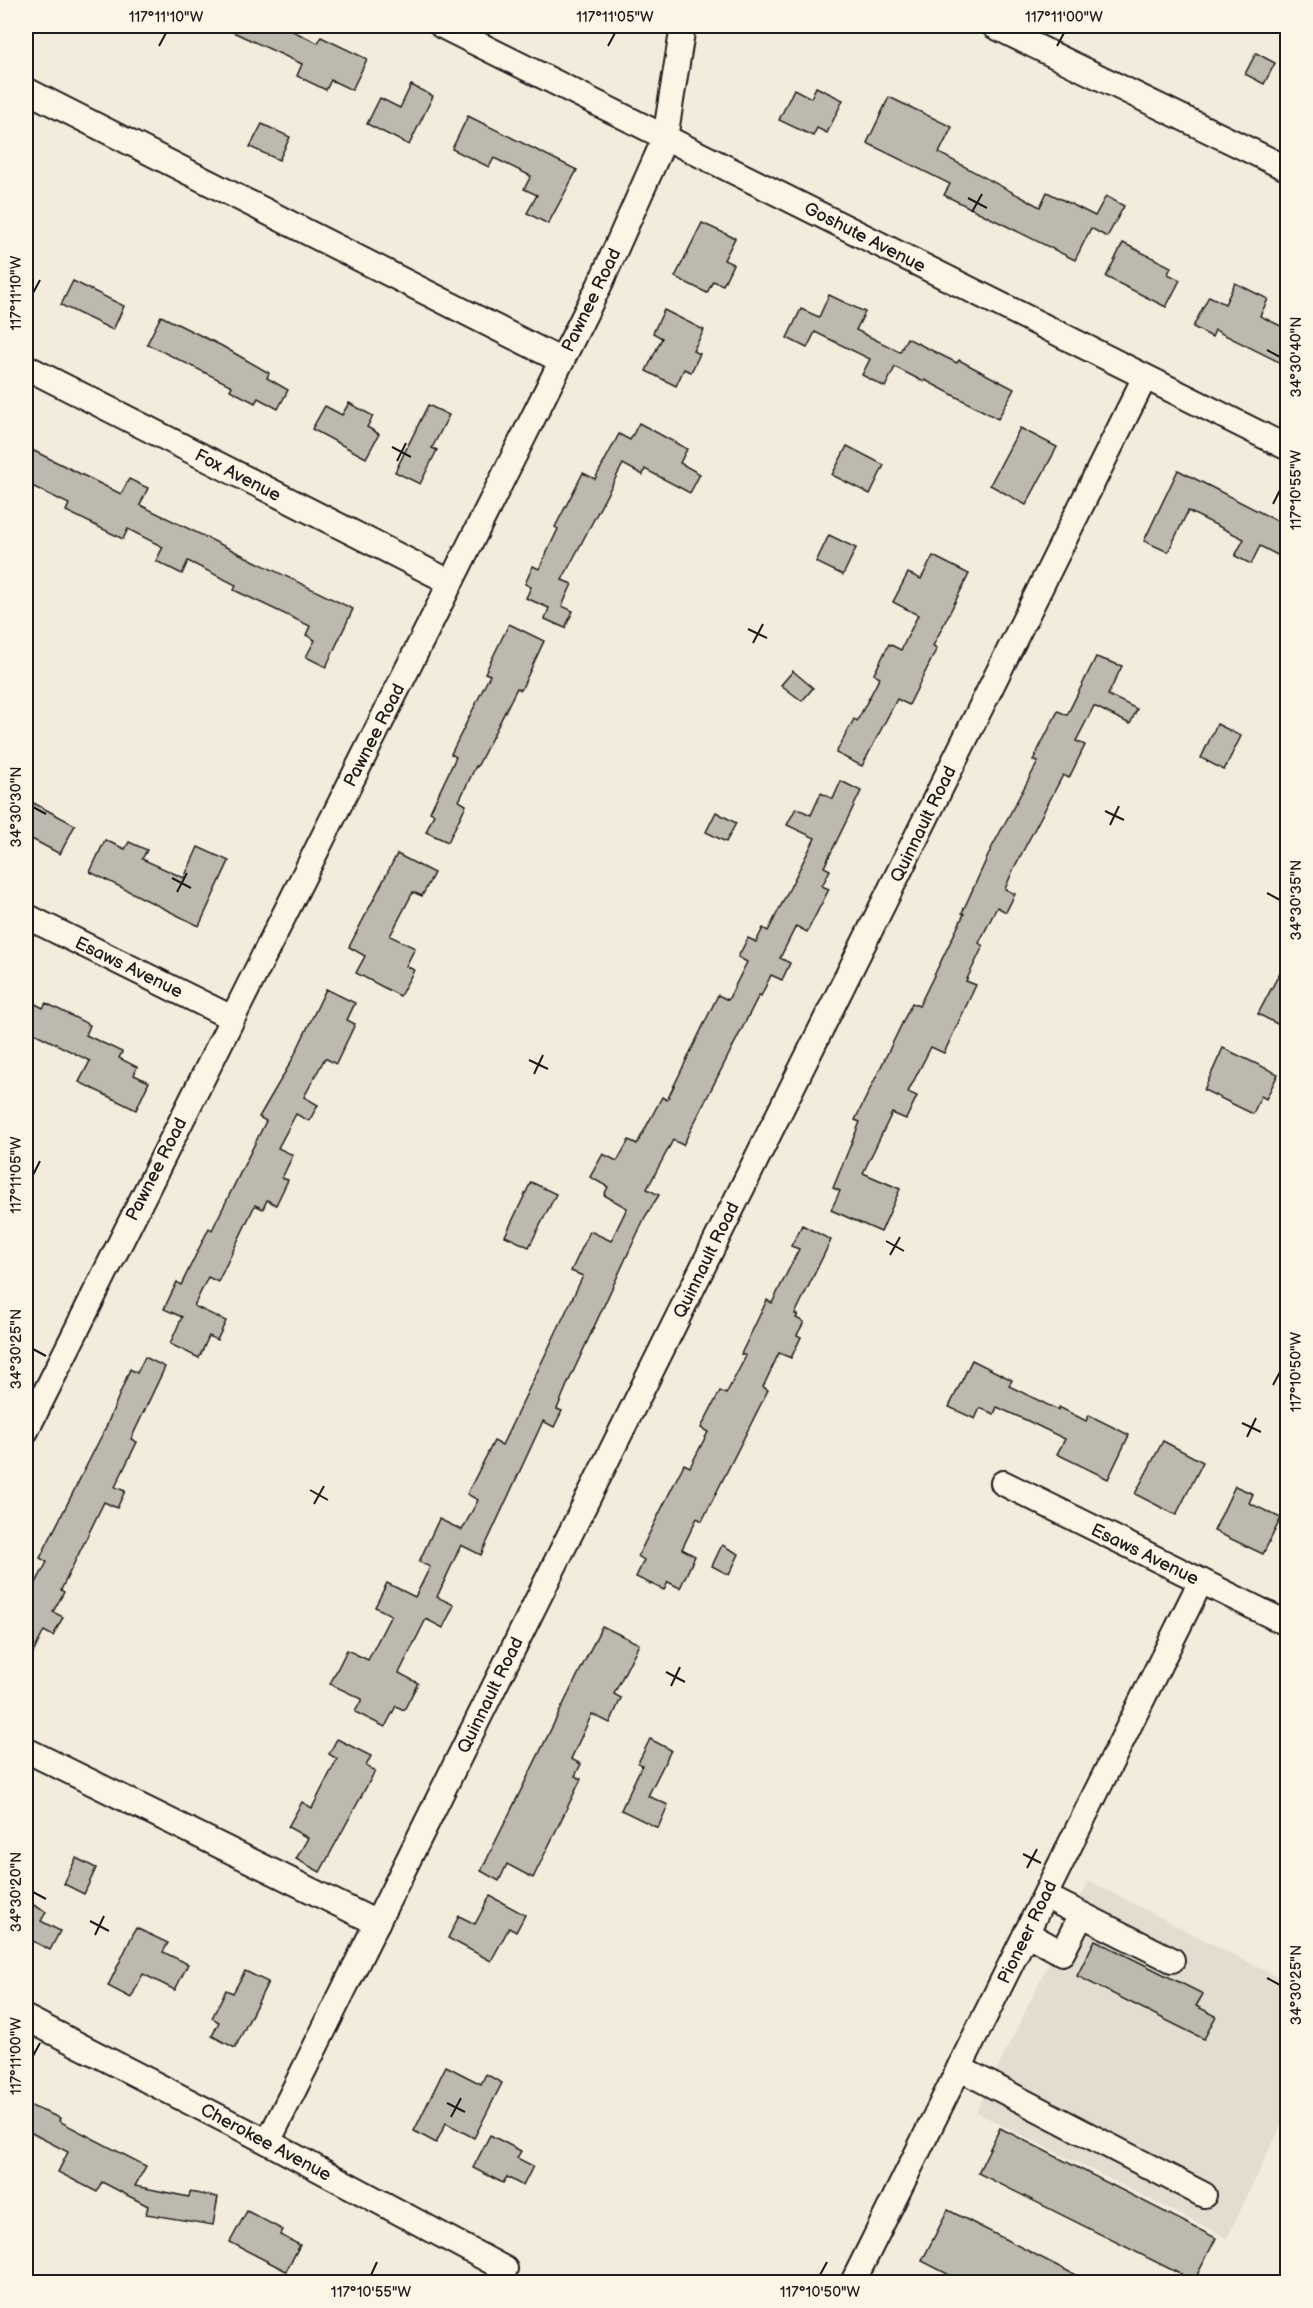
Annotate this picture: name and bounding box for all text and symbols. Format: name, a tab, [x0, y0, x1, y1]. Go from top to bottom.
text: 117°11'10"W	[129, 8, 204, 27]
text: 117°11'05"W	[576, 8, 654, 27]
text: 117°11'00"W	[1025, 8, 1103, 27]
street label: Goshute Avenue	[801, 198, 929, 277]
street label: Pawnee Road	[557, 245, 626, 355]
text: 117°11'10"W	[7, 255, 26, 330]
text: 34°30'40"N	[1287, 317, 1306, 397]
street label: Fox Avenue	[191, 445, 284, 506]
text: 117°10'55"W	[1287, 450, 1306, 530]
street label: Pawnee Road	[339, 680, 409, 790]
street label: Quinnault Road	[886, 763, 961, 886]
text: 34°30'30"N	[7, 766, 26, 848]
text: 34°30'35"N	[1287, 860, 1306, 940]
street label: Esaws Avenue	[72, 932, 186, 1003]
street label: Pawnee Road	[121, 1114, 191, 1224]
text: 117°11'05"W	[7, 1136, 26, 1214]
street label: Quinnault Road	[669, 1199, 744, 1322]
text: 34°30'25"N	[7, 1309, 26, 1389]
text: 117°10'50"W	[1287, 1331, 1306, 1412]
street label: Esaws Avenue	[1088, 1519, 1202, 1590]
street label: Quinnault Road	[453, 1634, 528, 1757]
text: 34°30'20"N	[7, 1852, 26, 1932]
street label: Pioneer Road	[993, 1877, 1061, 1987]
text: 34°30'25"N	[1287, 1945, 1306, 2025]
text: 117°11'00"W	[7, 2017, 26, 2095]
street label: Cherokee Avenue	[197, 2099, 335, 2186]
text: 117°10'55"W	[331, 2283, 411, 2302]
text: 117°10'50"W	[780, 2283, 861, 2302]

